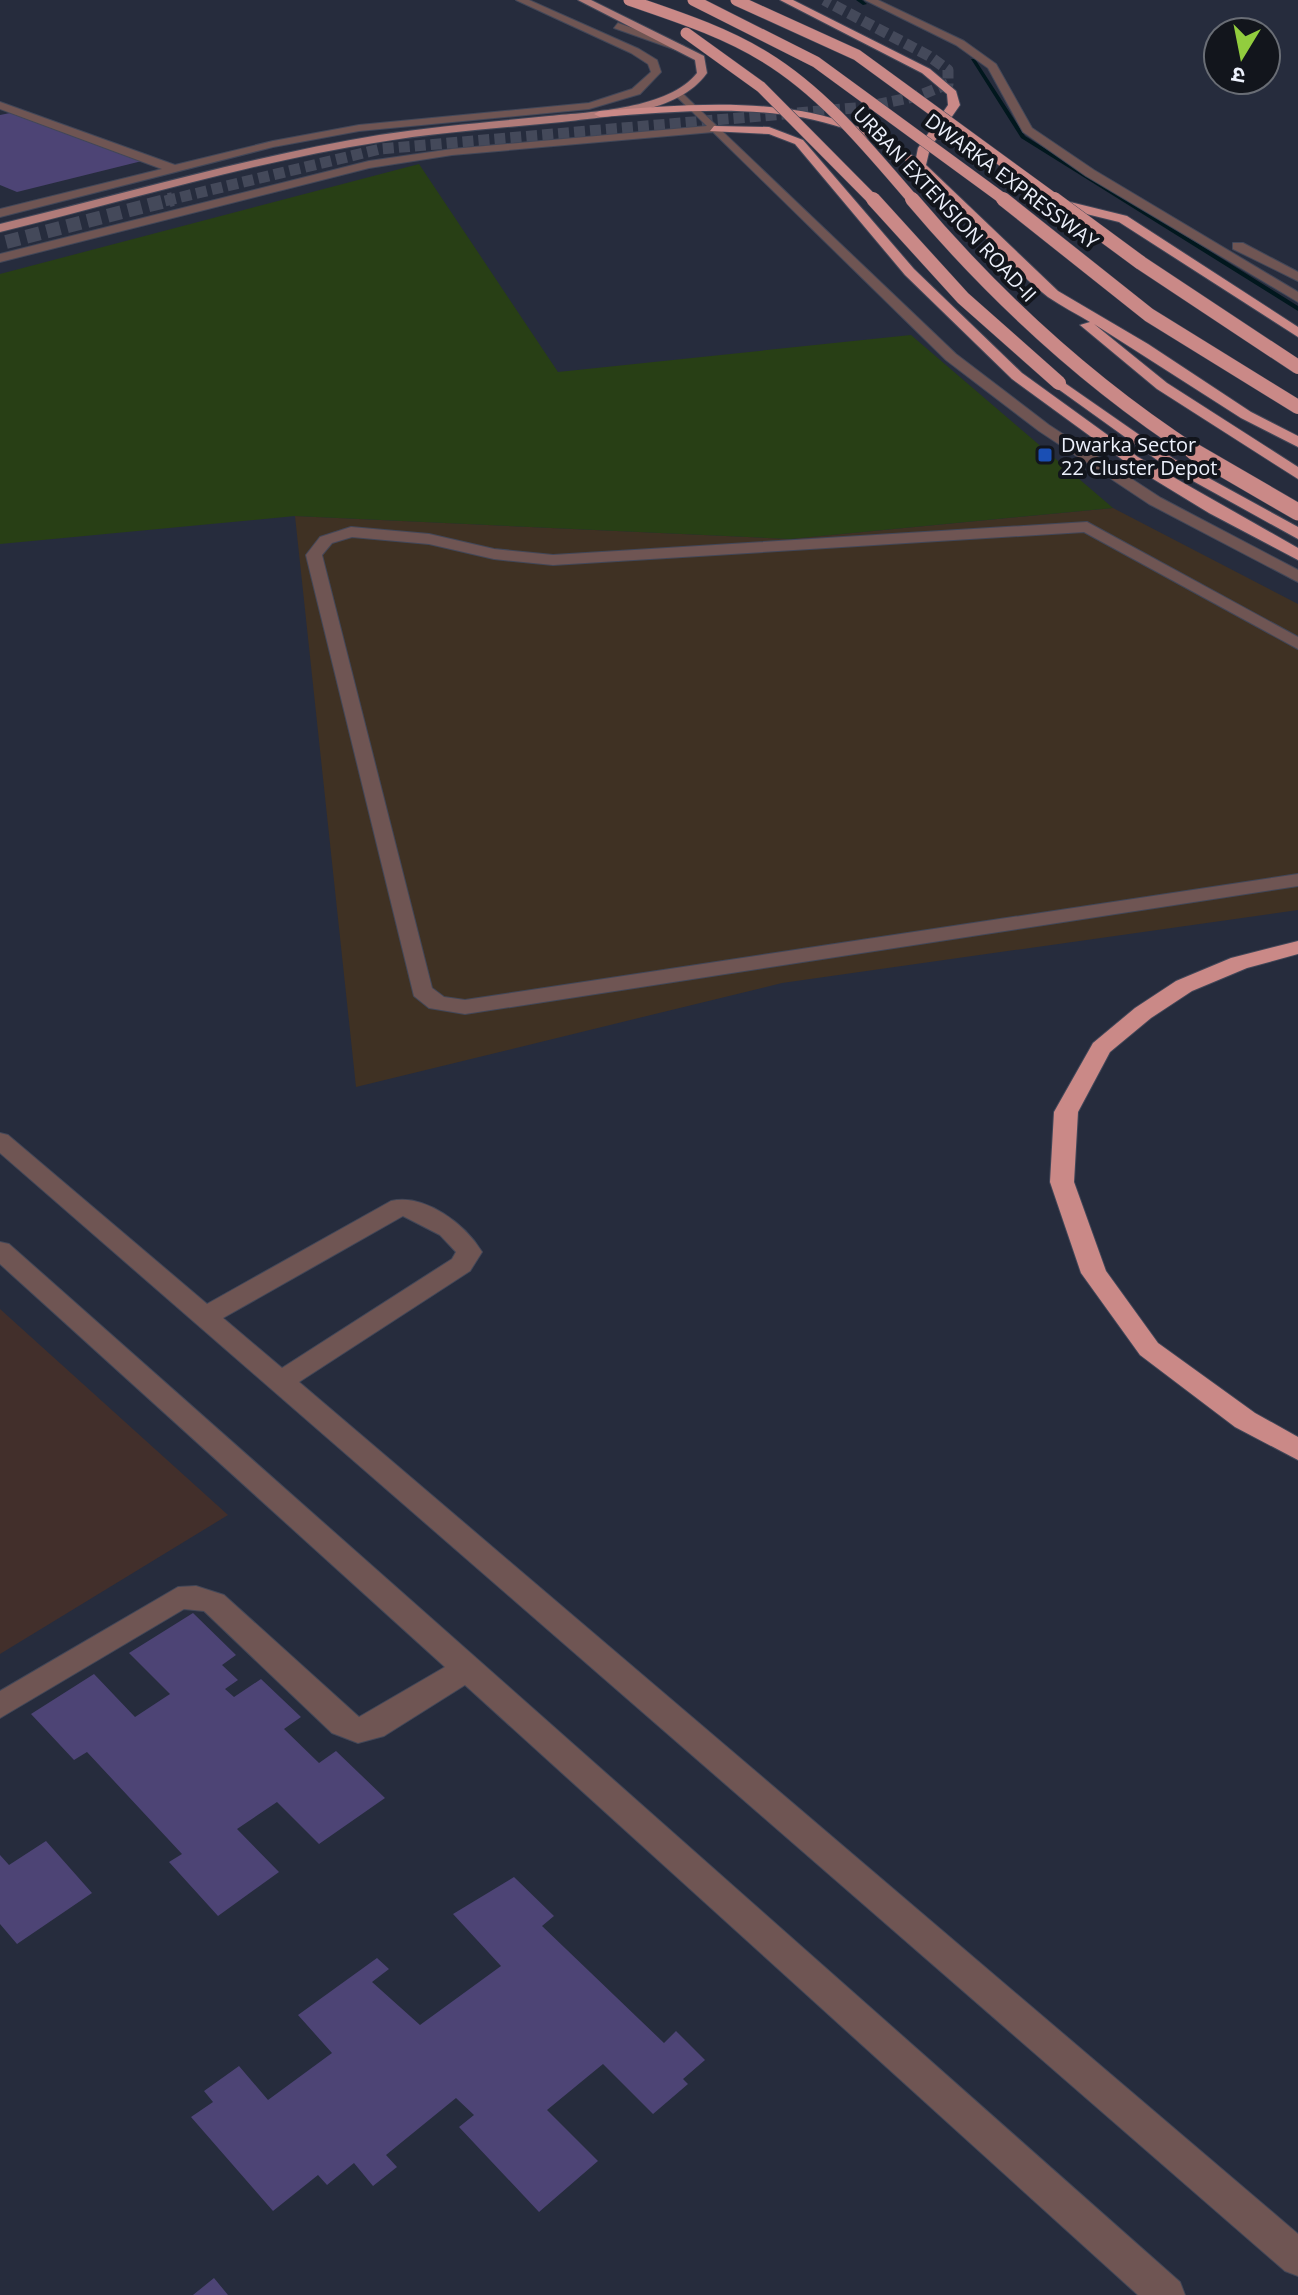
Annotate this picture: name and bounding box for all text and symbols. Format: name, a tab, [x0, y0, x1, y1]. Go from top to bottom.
north arrow	[1202, 16, 1282, 96]
text: उ	[1228, 61, 1247, 93]
street label: URBAN EXTENSION ROAD-II	[847, 101, 1043, 307]
street label: DWARKA EXPRESSWAY	[920, 107, 1105, 256]
place label: Dwarka Sector 22 Cluster Depot	[1061, 431, 1217, 481]
marker: Dwarka Sector 22 Cluster Depot	[1036, 446, 1054, 464]

